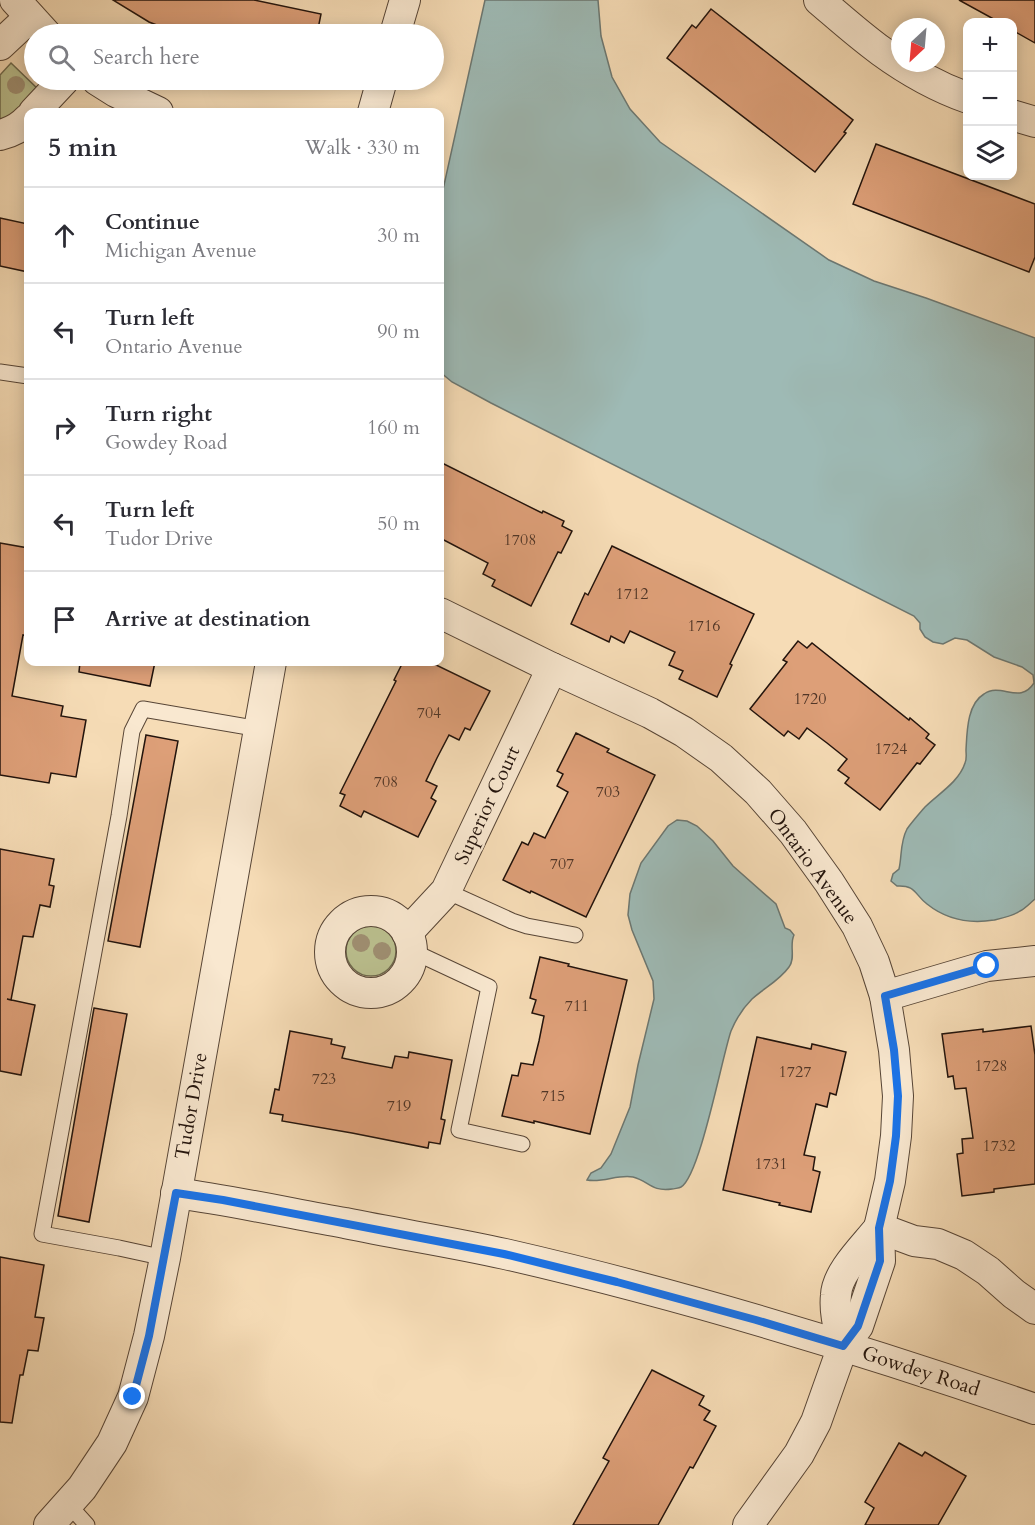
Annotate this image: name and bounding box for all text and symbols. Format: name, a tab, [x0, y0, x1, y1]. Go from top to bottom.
north arrow	[891, 18, 945, 72]
map controls	[963, 18, 1017, 180]
button: +	[963, 18, 1017, 72]
search box	[24, 24, 444, 90]
icon: search	[45, 41, 78, 74]
text: Search here	[93, 42, 200, 72]
button: −	[963, 72, 1017, 126]
button: layers	[963, 126, 1017, 180]
text: 5 min	[48, 130, 117, 165]
text: Walk · 330 m	[305, 134, 420, 161]
text: Continue	[105, 207, 200, 237]
icon: ahead	[48, 219, 81, 252]
text: 30 m	[377, 222, 420, 249]
text: Michigan Avenue	[105, 237, 257, 264]
text: Turn left	[105, 303, 194, 333]
icon: left	[48, 315, 81, 348]
text: 90 m	[377, 318, 420, 345]
text: Ontario Avenue	[105, 333, 243, 360]
text: Turn right	[105, 399, 212, 429]
icon: right	[48, 411, 81, 444]
text: 160 m	[367, 414, 420, 441]
text: Gowdey Road	[105, 429, 227, 456]
text: Turn left	[105, 495, 194, 525]
icon: left	[48, 507, 81, 540]
text: 50 m	[377, 510, 420, 537]
text: Tudor Drive	[105, 525, 213, 552]
house number: 1708	[504, 529, 536, 551]
house number: 1712	[616, 583, 648, 605]
icon: arrive	[48, 603, 81, 636]
text: Arrive at destination	[105, 604, 310, 634]
house number: 1716	[688, 615, 720, 637]
house number: 1720	[794, 688, 826, 710]
house number: 704	[417, 702, 441, 724]
house number: 1724	[875, 738, 907, 760]
street label: Superior Court	[448, 741, 527, 869]
house number: 708	[374, 771, 398, 793]
house number: 703	[596, 781, 620, 803]
street label: Ontario Avenue	[762, 802, 864, 930]
house number: 707	[550, 853, 574, 875]
route start	[973, 952, 999, 978]
house number: 711	[565, 995, 589, 1017]
street label: Tudor Drive	[168, 1050, 214, 1162]
house number: 1728	[975, 1055, 1007, 1077]
house number: 1727	[779, 1061, 811, 1083]
house number: 723	[312, 1068, 336, 1090]
house number: 715	[541, 1085, 565, 1107]
house number: 719	[387, 1095, 411, 1117]
house number: 1732	[983, 1135, 1015, 1157]
house number: 1731	[755, 1153, 787, 1175]
street label: Gowdey Road	[859, 1339, 984, 1403]
route end	[119, 1383, 145, 1409]

